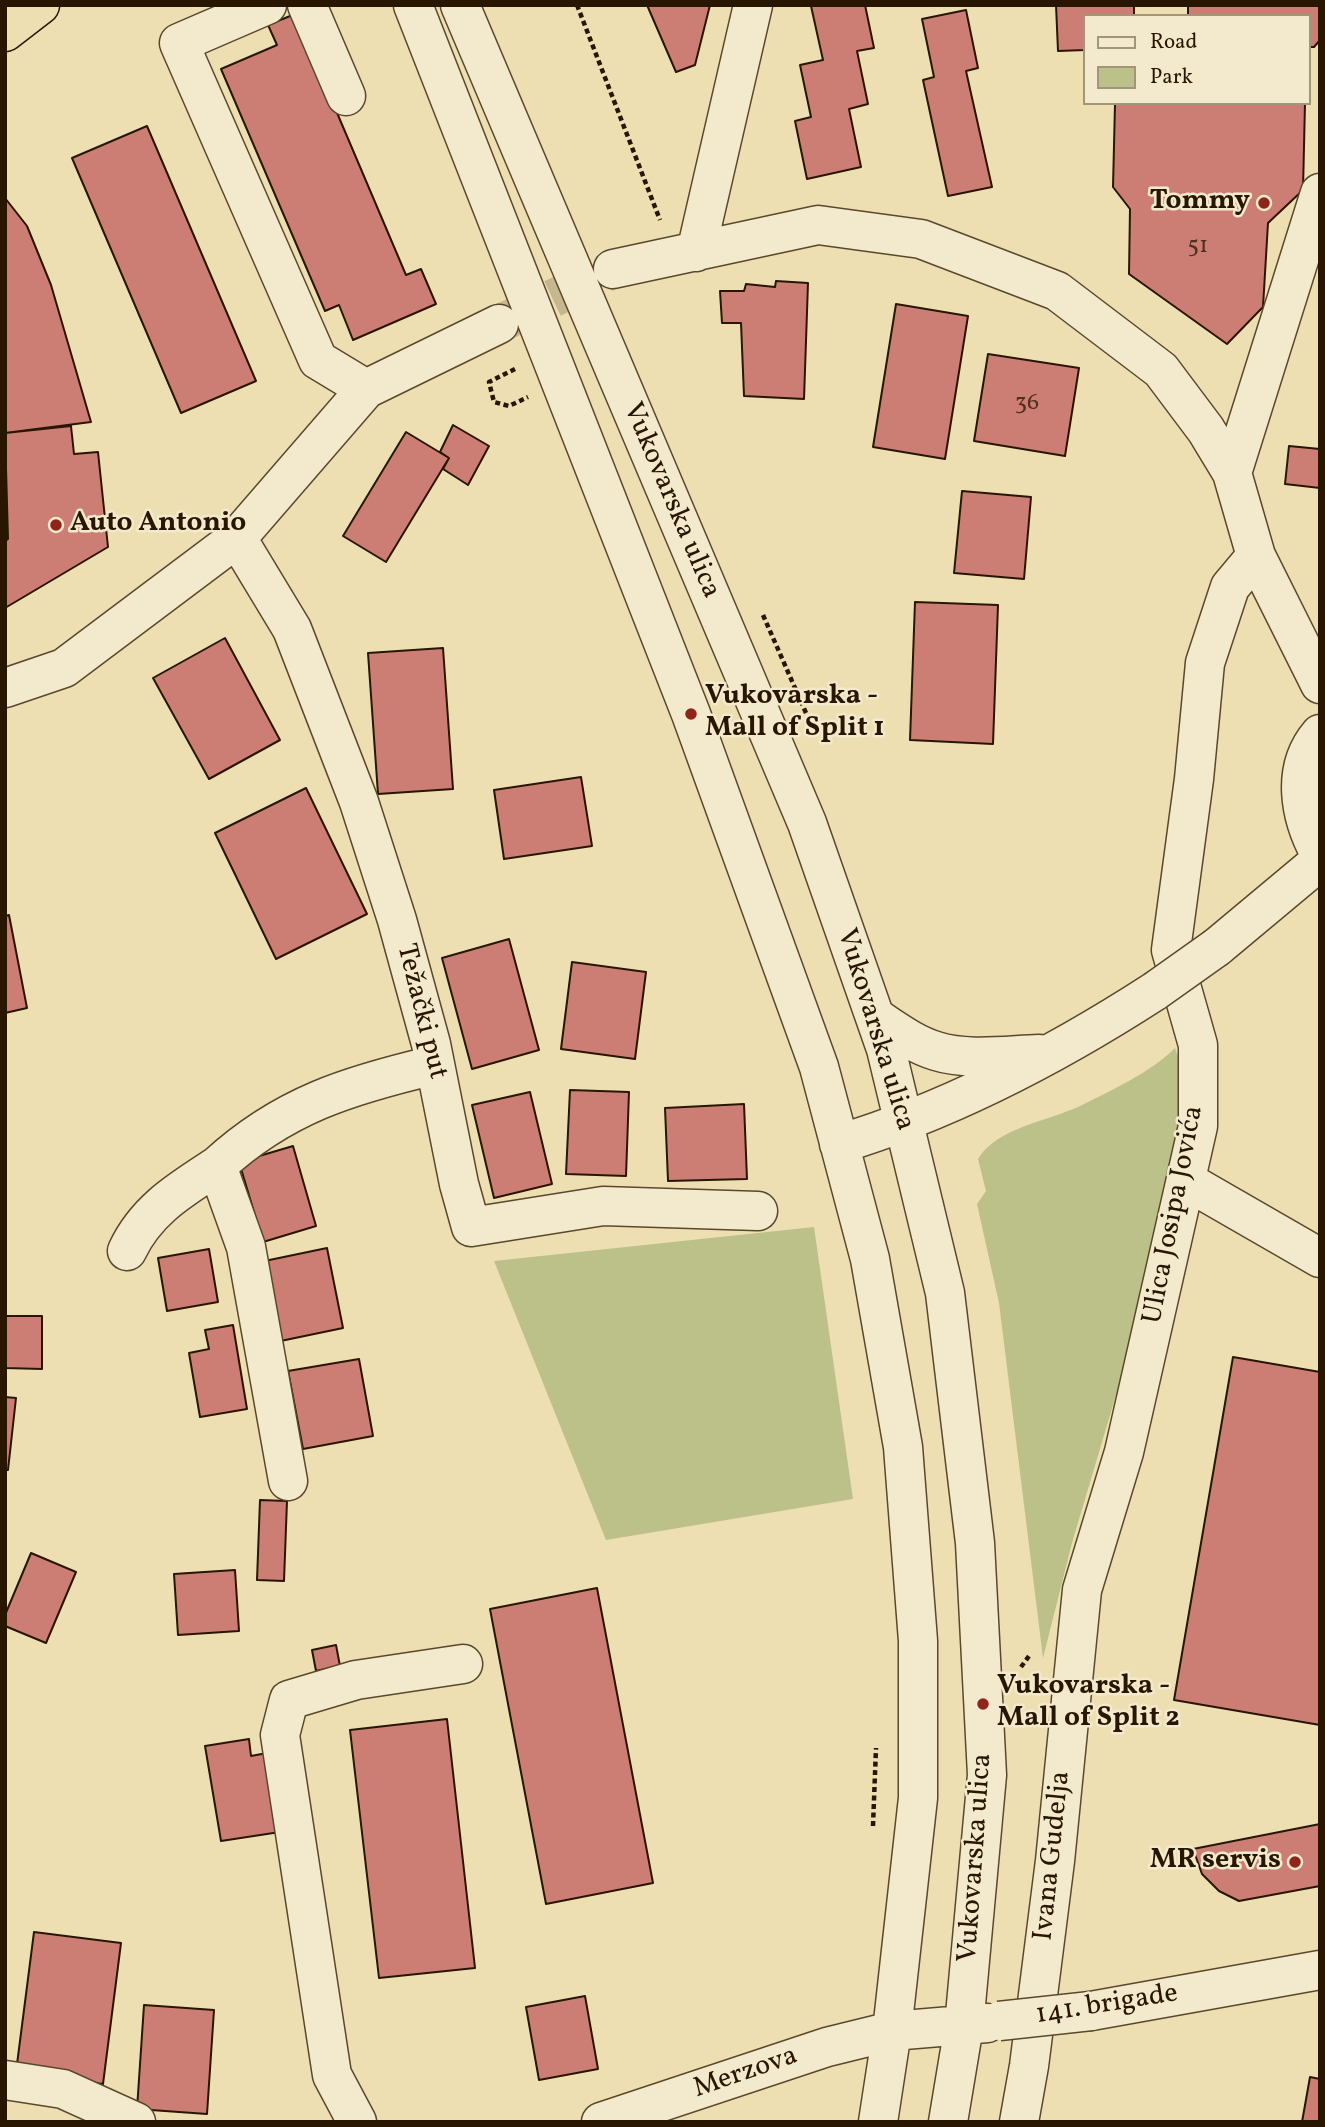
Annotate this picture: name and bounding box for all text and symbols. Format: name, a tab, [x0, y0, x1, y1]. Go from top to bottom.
legend	[1084, 14, 1311, 105]
text: Road	[1150, 28, 1197, 57]
text: Park	[1150, 63, 1193, 92]
place label: Tommy	[1150, 186, 1250, 220]
marker: Tommy	[1256, 195, 1272, 211]
house number: 51	[1188, 234, 1208, 262]
house number: 36	[1015, 391, 1039, 419]
street label: Vukovarska ulica	[614, 398, 726, 604]
place label: Auto Antonio	[70, 508, 246, 542]
marker: Auto Antonio	[48, 517, 64, 533]
place label: Vukovarska - Mall of Split 1	[705, 681, 885, 747]
marker: Vukovarska - Mall of Split 1	[683, 706, 699, 722]
street label: Vukovarska ulica	[827, 925, 921, 1135]
street label: Težački put	[387, 941, 453, 1083]
street label: Ulica Josipa Jovića	[1137, 1103, 1213, 1327]
place label: Vukovarska - Mall of Split 2	[997, 1671, 1180, 1737]
marker: Vukovarska - Mall of Split 2	[975, 1696, 991, 1712]
street label: Vukovarska ulica	[953, 1752, 1001, 1964]
street label: Ivana Gudelja	[1028, 1769, 1080, 1943]
place label: MR servis	[1150, 1845, 1281, 1879]
marker: MR servis	[1287, 1854, 1303, 1870]
street label: 141. brigade	[1034, 1978, 1180, 2034]
street label: Merzova	[690, 2041, 802, 2107]

